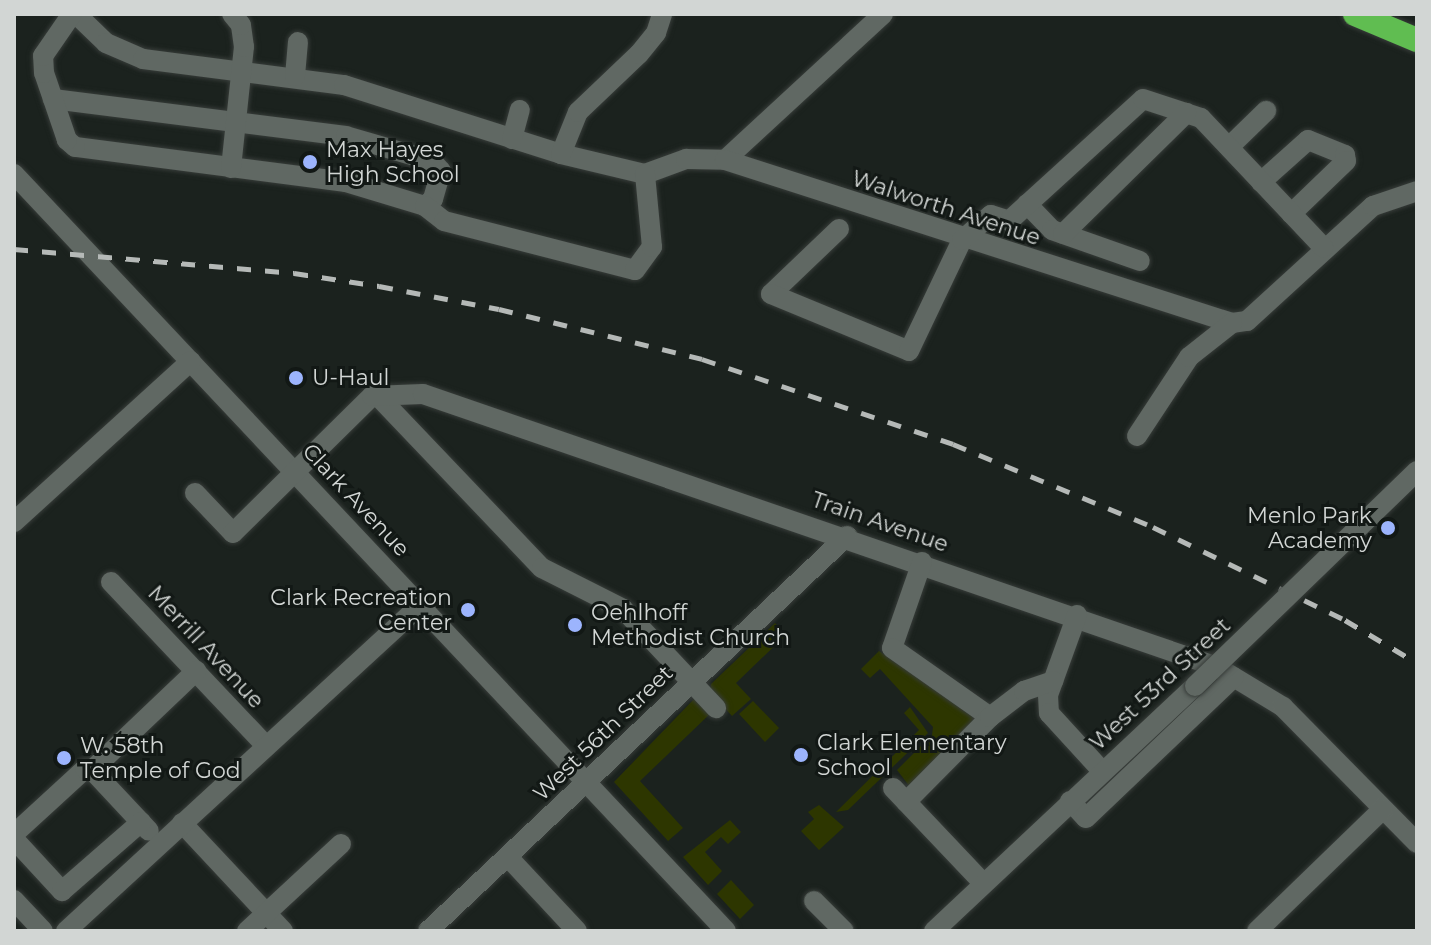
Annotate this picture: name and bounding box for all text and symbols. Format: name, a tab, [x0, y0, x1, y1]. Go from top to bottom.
place label: Max Hayes High School	[326, 136, 460, 188]
marker: Max Hayes High School	[301, 153, 319, 171]
street label: Walworth Avenue	[848, 165, 1044, 251]
place label: U-Haul	[312, 365, 389, 391]
marker: U-Haul	[287, 369, 305, 387]
street label: Clark Avenue	[297, 438, 415, 562]
street label: Train Avenue	[808, 486, 952, 558]
place label: Menlo Park Academy	[1247, 502, 1372, 554]
marker: Menlo Park Academy	[1379, 519, 1397, 537]
street label: Merrill Avenue	[142, 580, 270, 714]
place label: Clark Recreation Center	[270, 584, 452, 636]
place label: Oehlhoff Methodist Church	[591, 599, 790, 650]
marker: Clark Recreation Center	[459, 601, 477, 619]
street label: West 53rd Street	[1084, 612, 1236, 756]
marker: Oehlhoff Methodist Church	[566, 616, 584, 634]
street label: West 56th Street	[528, 660, 678, 806]
place label: Clark Elementary School	[817, 729, 1007, 780]
place label: W. 58th Temple of God	[80, 732, 241, 784]
marker: Clark Elementary School	[792, 746, 810, 764]
marker: W. 58th Temple of God	[55, 749, 73, 767]

